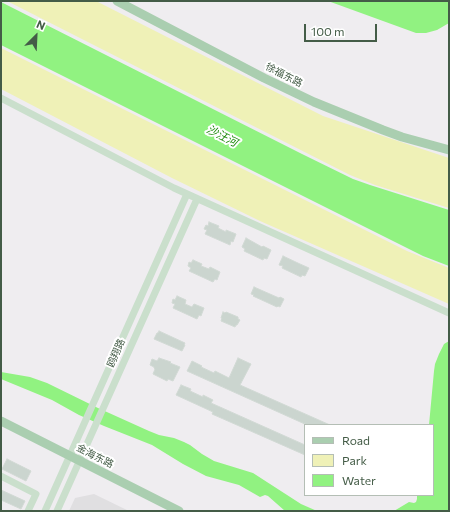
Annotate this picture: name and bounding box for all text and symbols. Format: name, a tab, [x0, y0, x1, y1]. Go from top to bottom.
north arrow	[16, 16, 56, 56]
scale bar	[306, 16, 379, 42]
text: N	[35, 17, 47, 32]
text: 100 m	[311, 24, 345, 38]
street label: 徐福东路	[263, 61, 305, 89]
water label: 沙汪河	[204, 123, 240, 149]
street label: 鸥翔路	[104, 337, 128, 369]
legend	[304, 424, 434, 496]
text: Road	[342, 433, 370, 447]
street label: 金海东路	[74, 442, 116, 470]
text: Park	[342, 453, 367, 467]
text: Water	[342, 473, 376, 487]

